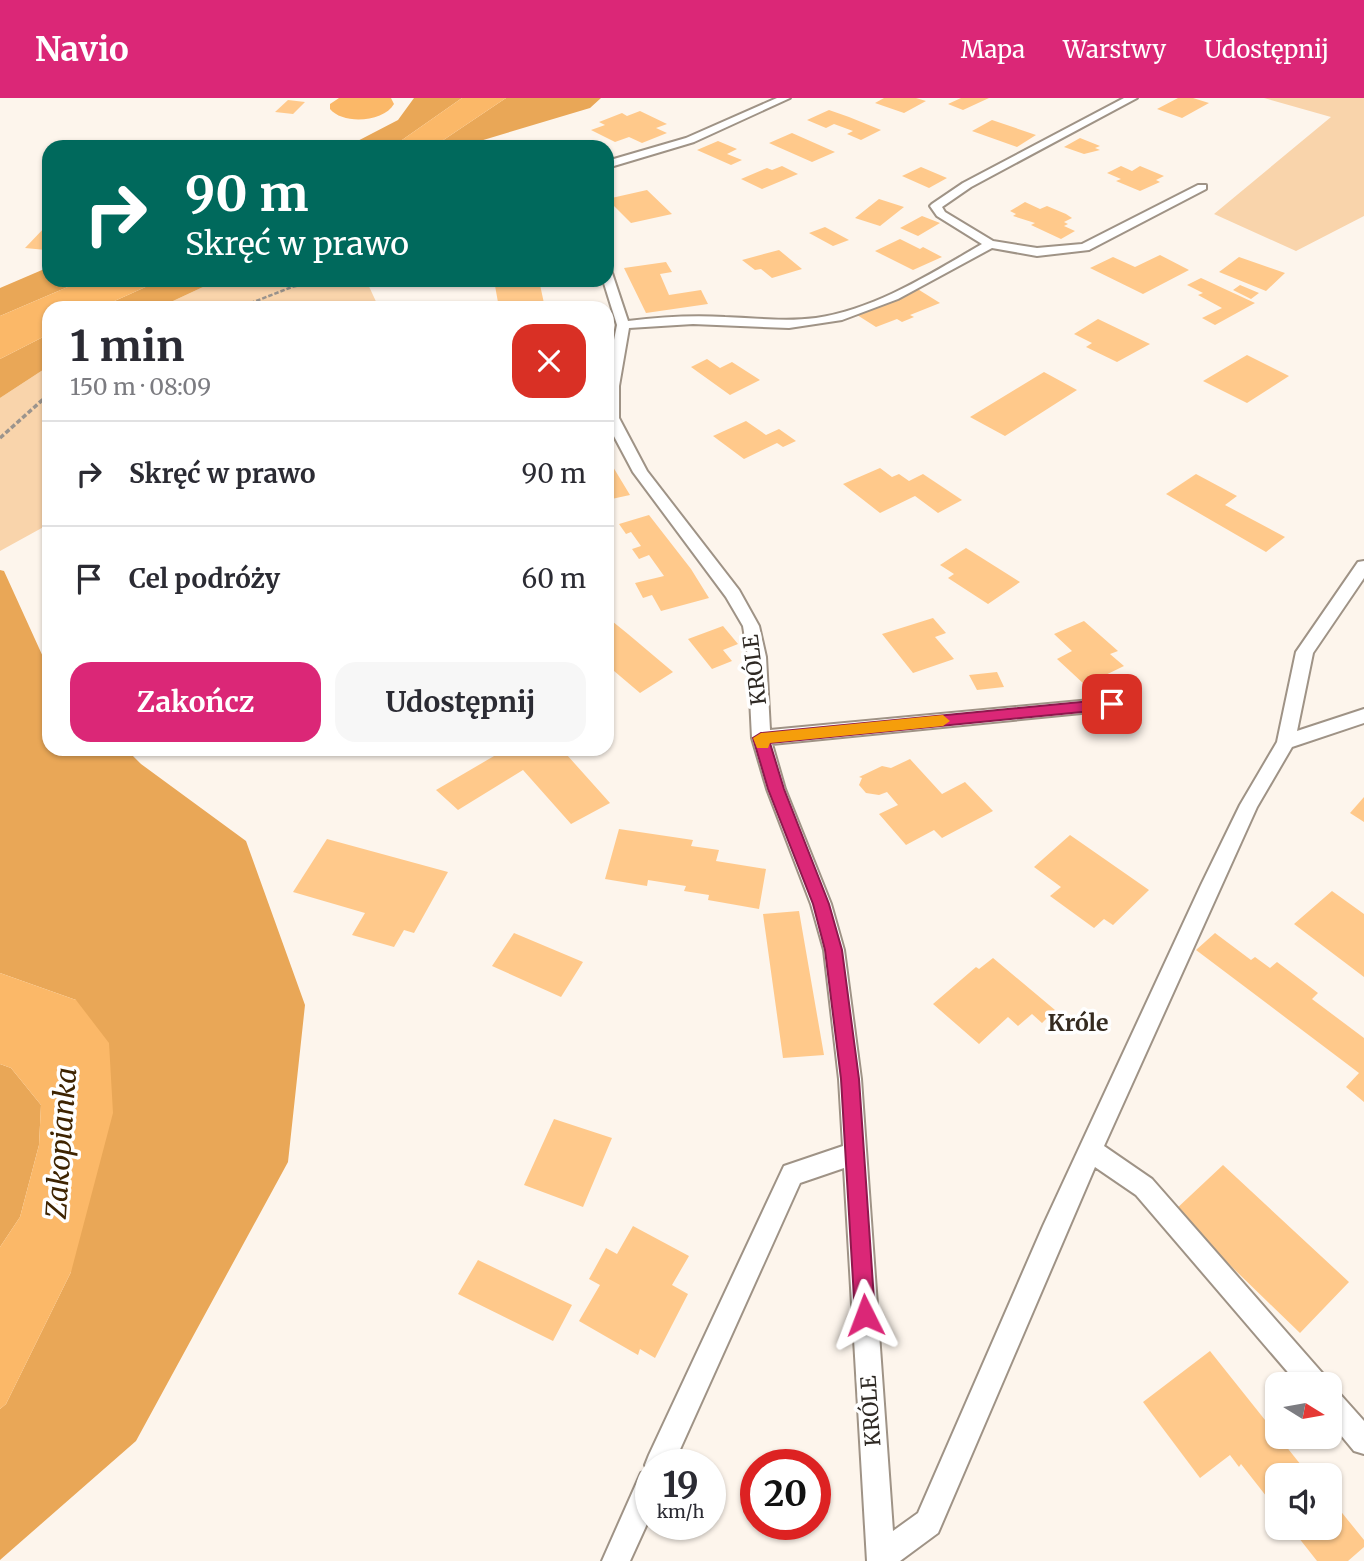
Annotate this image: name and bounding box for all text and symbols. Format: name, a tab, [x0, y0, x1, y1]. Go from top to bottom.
text: Navio	[35, 29, 129, 70]
text: Mapa	[961, 34, 1025, 65]
text: Warstwy	[1063, 34, 1166, 65]
text: Udostępnij	[1204, 34, 1329, 65]
text: 90 m	[185, 163, 309, 224]
icon: right	[70, 168, 161, 259]
text: Skręć w prawo	[185, 224, 409, 264]
text: 1 min	[70, 320, 184, 372]
button: close	[512, 324, 586, 398]
text: 150 m · 08:09	[70, 372, 211, 401]
icon: right	[70, 455, 108, 493]
text: Skręć w prawo	[129, 457, 316, 490]
text: 90 m	[522, 457, 586, 490]
icon: arrive	[70, 560, 108, 598]
text: Cel podróży	[129, 562, 280, 595]
text: 60 m	[522, 562, 586, 595]
street label: KRÓLE	[737, 633, 772, 707]
button: Zakończ	[70, 662, 321, 742]
button: Udostępnij	[335, 662, 586, 742]
pin	[1082, 674, 1142, 734]
icon: arrive	[1093, 685, 1131, 723]
district label: Króle	[1048, 1008, 1108, 1037]
water label: Zakopianka	[38, 1066, 84, 1221]
position arrow	[828, 1278, 902, 1352]
north arrow	[1265, 1372, 1342, 1449]
map controls	[1265, 1372, 1342, 1540]
street label: KRÓLE	[855, 1374, 886, 1447]
speed limit sign: 20	[740, 1449, 831, 1540]
text: 19	[662, 1463, 699, 1507]
button: sound	[1265, 1463, 1342, 1540]
text: km/h	[657, 1500, 704, 1523]

